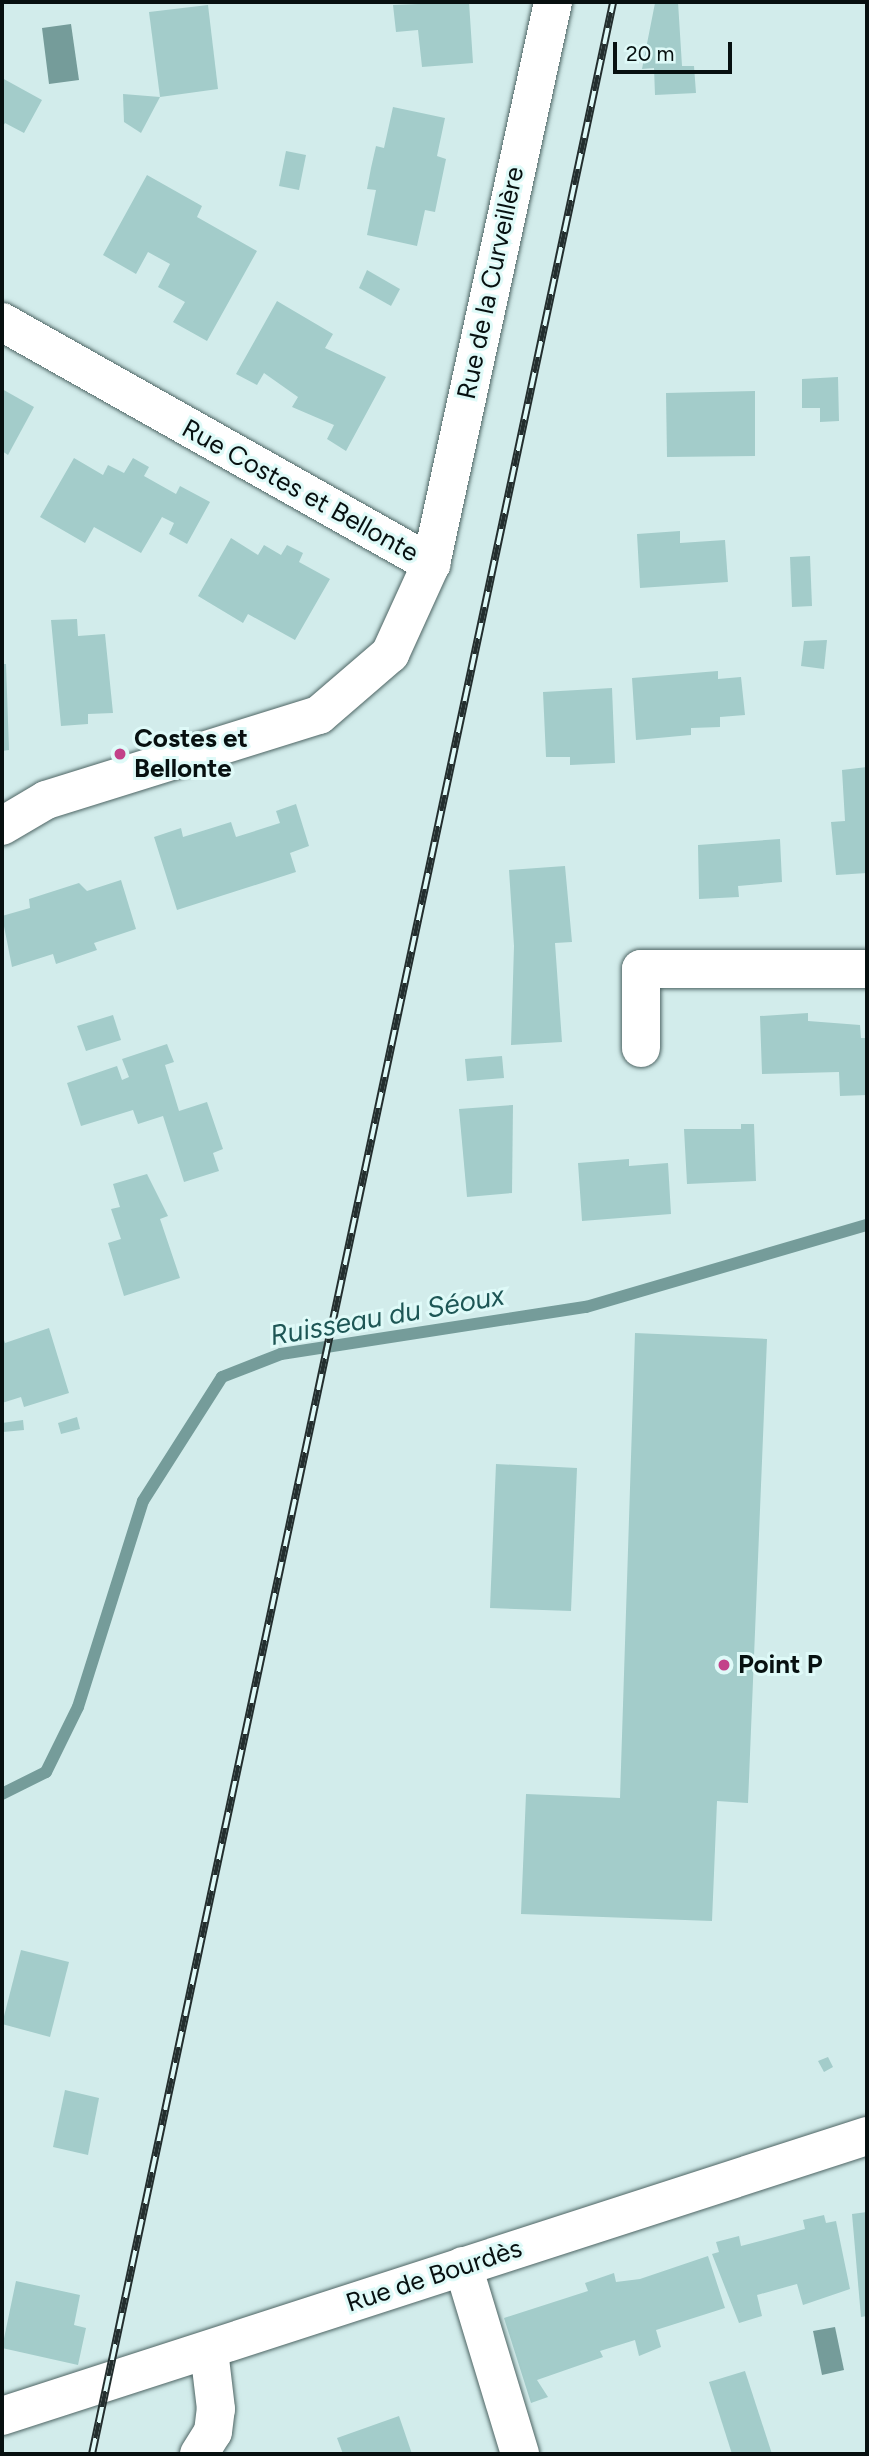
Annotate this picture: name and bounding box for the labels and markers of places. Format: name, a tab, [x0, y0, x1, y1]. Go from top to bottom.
place label: Costes et Bellonte	[134, 723, 248, 784]
marker: Costes et Bellonte	[112, 746, 128, 762]
place label: Point P	[738, 1649, 822, 1681]
marker: Point P	[716, 1657, 732, 1673]

